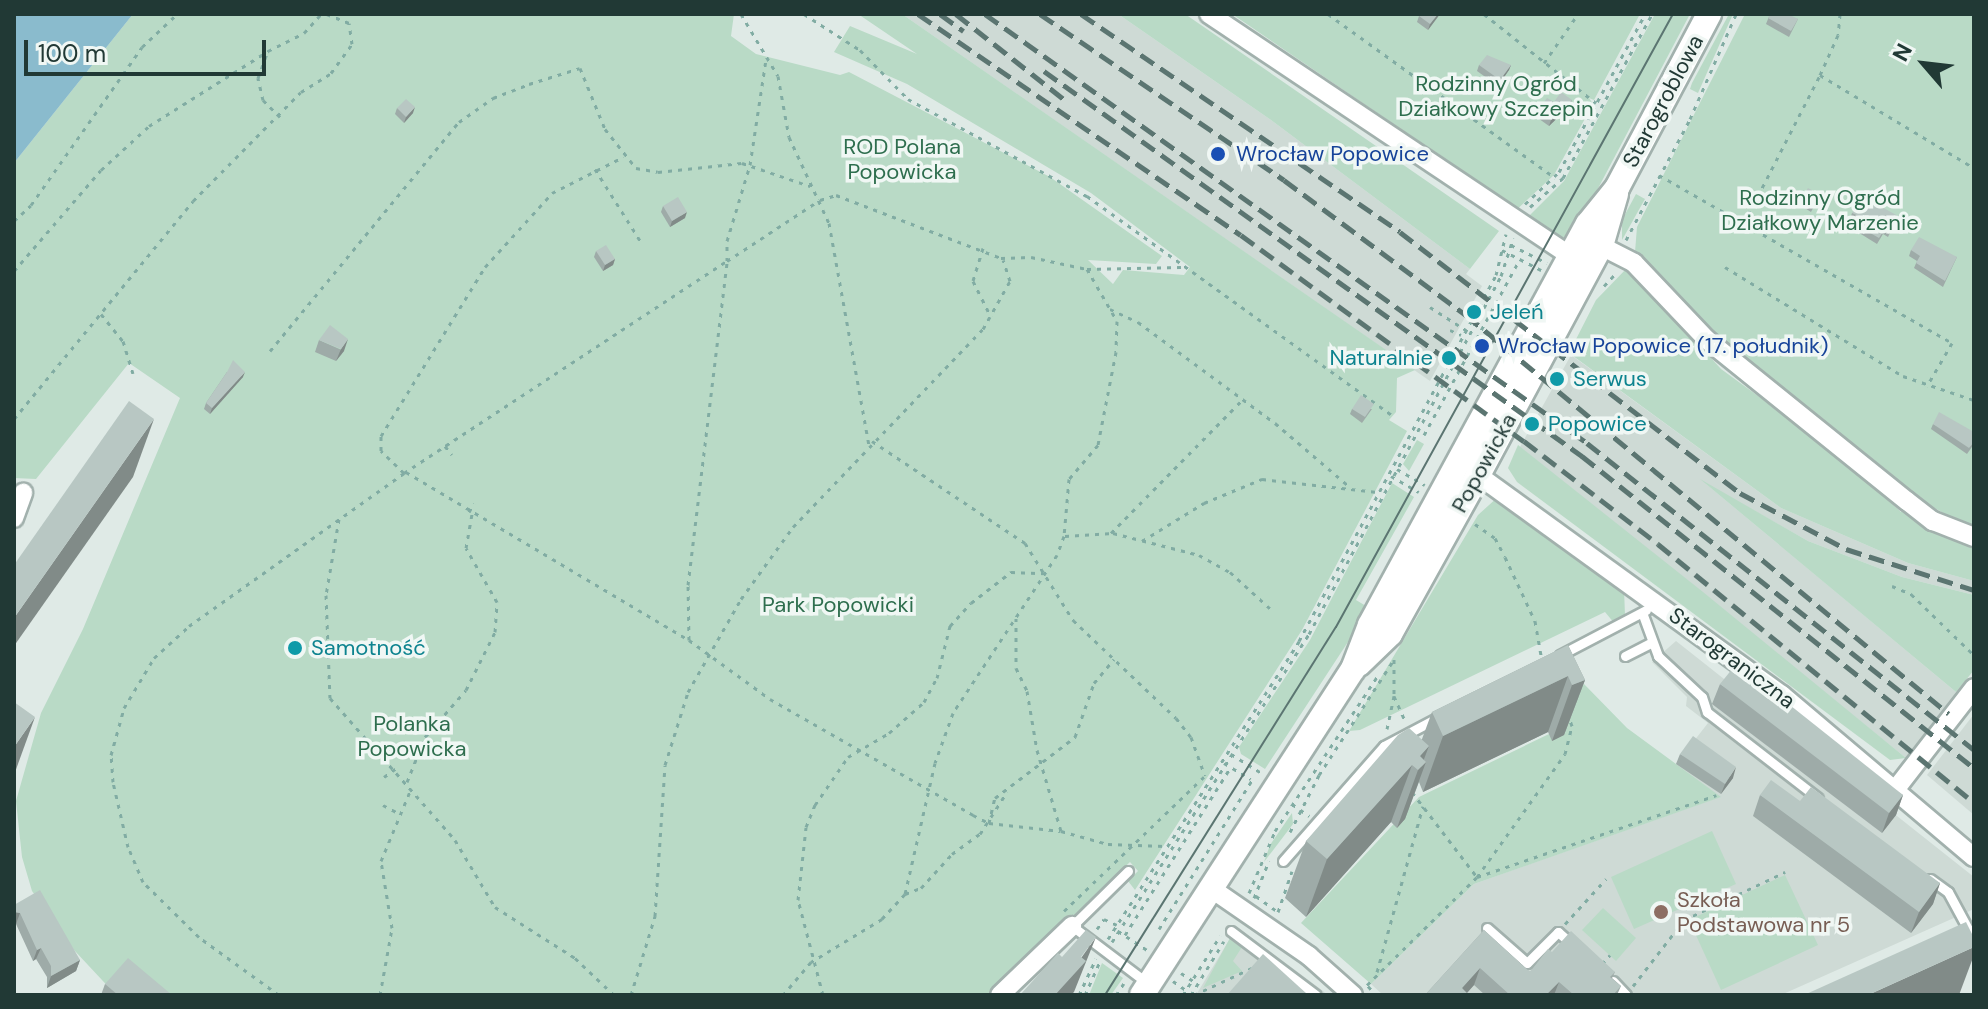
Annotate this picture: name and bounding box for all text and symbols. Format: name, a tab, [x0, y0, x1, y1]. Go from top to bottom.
scale bar	[28, 24, 270, 74]
north arrow	[1884, 24, 1964, 104]
street label: Starogroblowa	[1617, 30, 1709, 172]
text: 100 m	[38, 38, 106, 69]
text: N	[1886, 39, 1919, 66]
park label: Rodzinny Ogród Działkowy Szczepin	[1398, 70, 1594, 122]
park label: ROD Polana Popowicka	[843, 133, 961, 184]
place label: Wrocław Popowice	[1236, 141, 1429, 167]
marker: Wrocław Popowice	[1207, 143, 1229, 165]
park label: Rodzinny Ogród Działkowy Marzenie	[1721, 184, 1919, 236]
place label: Jeleń	[1490, 299, 1544, 325]
marker: Jeleń	[1465, 303, 1483, 321]
place label: Wrocław Popowice (17. południk)	[1498, 333, 1828, 359]
marker: Wrocław Popowice (17. południk)	[1473, 337, 1491, 355]
place label: Naturalnie	[1329, 345, 1433, 371]
marker: Naturalnie	[1440, 349, 1458, 367]
place label: Serwus	[1573, 366, 1647, 392]
marker: Serwus	[1548, 370, 1566, 388]
street label: Popowicka	[1446, 409, 1522, 517]
place label: Popowice	[1548, 411, 1647, 437]
marker: Popowice	[1523, 415, 1541, 433]
park label: Park Popowicki	[762, 592, 914, 618]
street label: Starograniczna	[1664, 602, 1800, 714]
place label: Samotność	[311, 635, 426, 661]
marker: Samotność	[286, 639, 304, 657]
park label: Polanka Popowicka	[357, 710, 467, 762]
place label: Szkoła Podstawowa nr 5	[1677, 886, 1850, 938]
marker: Szkoła Podstawowa nr 5	[1652, 903, 1670, 921]

